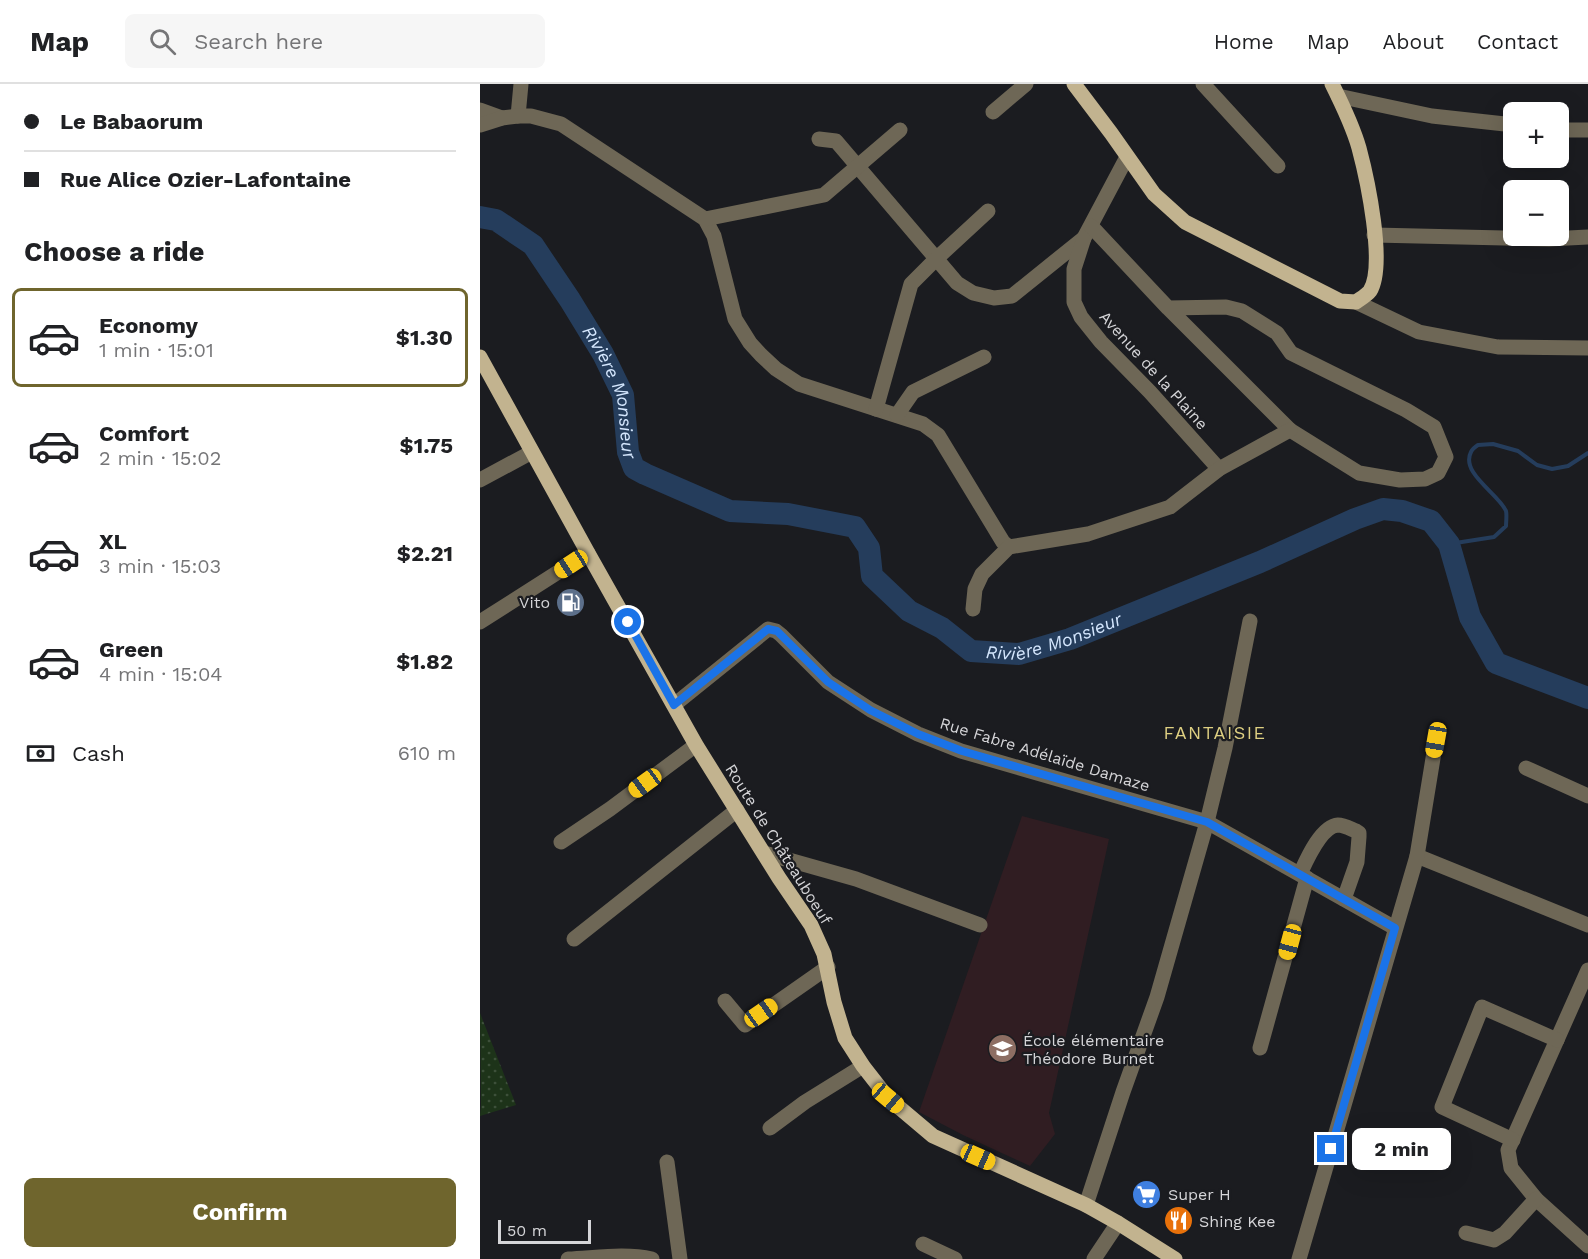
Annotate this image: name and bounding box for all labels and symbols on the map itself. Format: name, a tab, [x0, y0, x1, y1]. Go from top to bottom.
street label: Avenue de la Plaine	[1095, 307, 1212, 434]
water label: Rivière Monsieur	[578, 322, 641, 463]
car	[551, 547, 591, 581]
fuel station icon: Vito	[555, 586, 587, 618]
place label: Vito	[519, 593, 550, 612]
route start	[614, 608, 641, 635]
water label: Rivière Monsieur	[985, 608, 1126, 665]
street label: Rue Fabre Adélaïde Damaze	[938, 713, 1152, 796]
car	[1424, 721, 1448, 759]
district label: FANTAISIE	[1163, 722, 1267, 743]
street label: Route de Châteauboeuf	[721, 761, 836, 929]
car	[625, 765, 665, 801]
car	[1277, 922, 1303, 962]
car	[741, 995, 781, 1031]
place label: École élémentaire Théodore Burnet	[1023, 1031, 1164, 1068]
school or university icon: École élémentaire Théodore Burnet	[986, 1033, 1018, 1065]
car	[868, 1080, 908, 1116]
callout: 2 min	[1352, 1128, 1451, 1170]
route end	[1317, 1135, 1344, 1162]
car	[958, 1141, 998, 1173]
supermarket icon: Super H	[1131, 1178, 1163, 1210]
place label: Super H	[1168, 1185, 1231, 1204]
restaurant icon: Shing Kee	[1162, 1205, 1194, 1237]
place label: Shing Kee	[1199, 1212, 1276, 1231]
scale bar	[498, 1217, 591, 1244]

